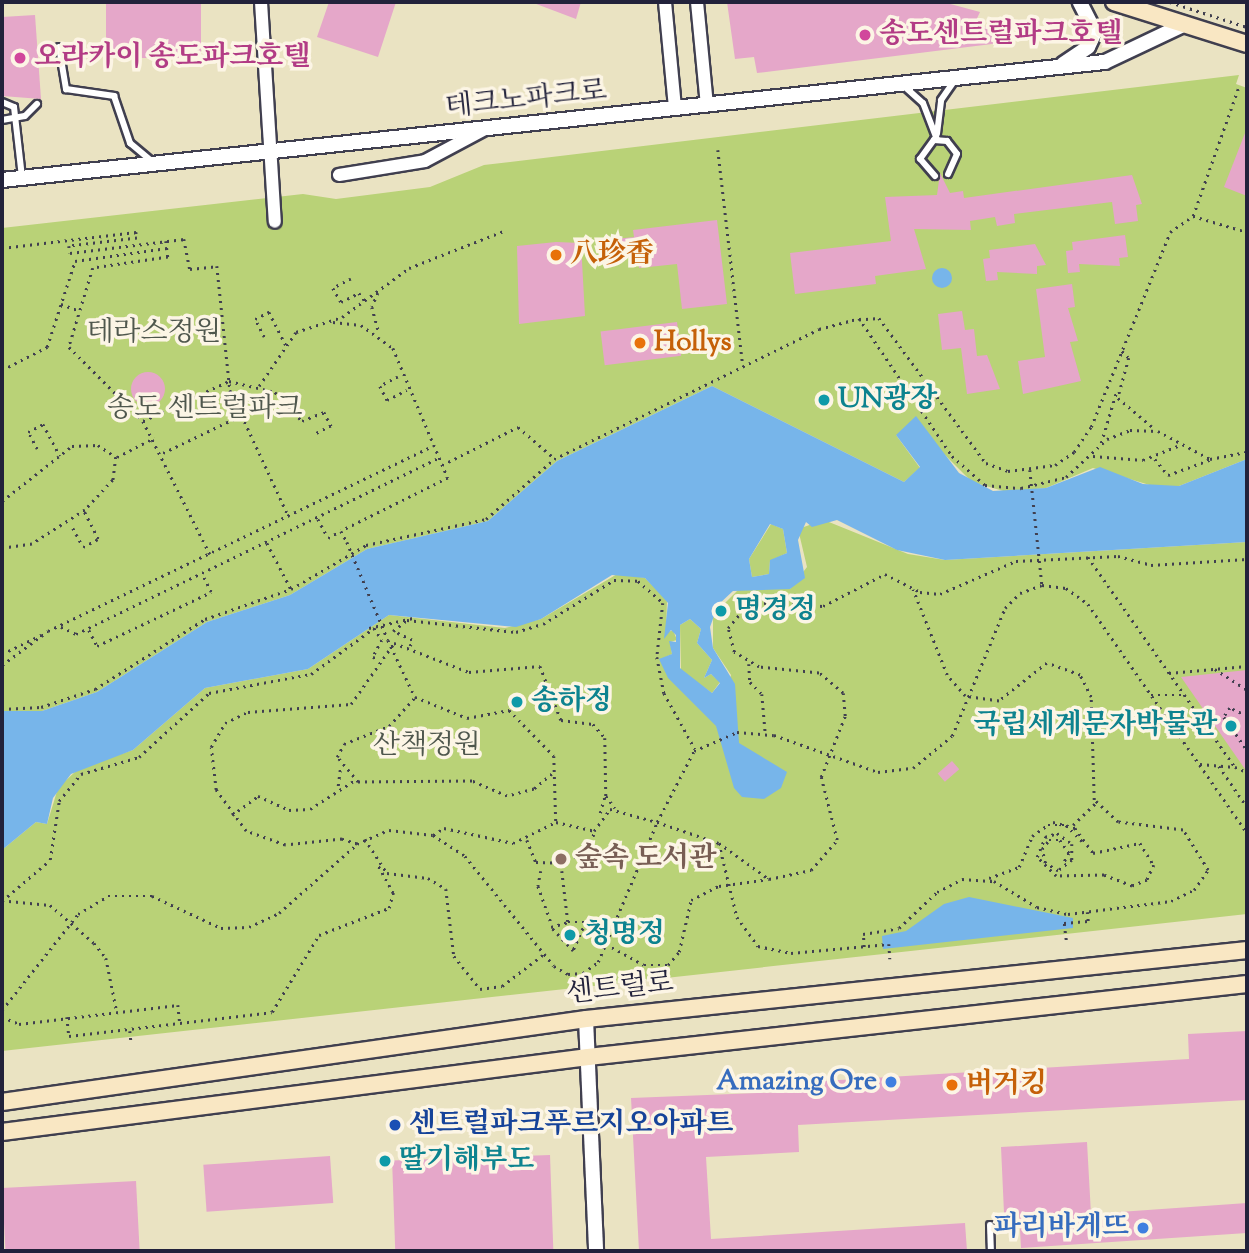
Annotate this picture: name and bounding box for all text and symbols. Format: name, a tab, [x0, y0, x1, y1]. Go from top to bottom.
place label: 송도센트럴파크호텔	[879, 18, 1122, 52]
marker: 송도센트럴파크호텔	[857, 27, 873, 43]
place label: 오라카이 송도파크호텔	[34, 41, 310, 75]
marker: 오라카이 송도파크호텔	[12, 50, 28, 66]
street label: 테크노파크로	[444, 75, 608, 125]
place label: 八珍香	[570, 238, 654, 272]
marker: 八珍香	[548, 247, 564, 263]
park label: 테라스정원	[86, 316, 222, 350]
place label: Hollys	[654, 326, 732, 360]
marker: Hollys	[632, 335, 648, 351]
place label: UN광장	[838, 383, 937, 417]
park label: 송도 센트럴파크	[107, 392, 303, 426]
marker: UN광장	[816, 392, 832, 408]
place label: 명경정	[735, 594, 816, 628]
marker: 명경정	[713, 603, 729, 619]
place label: 송하정	[531, 685, 612, 719]
marker: 송하정	[509, 694, 525, 710]
place label: 국립세계문자박물관	[974, 709, 1217, 743]
marker: 국립세계문자박물관	[1223, 718, 1239, 734]
park label: 산책정원	[373, 729, 481, 763]
place label: 숲속 도서관	[575, 842, 716, 876]
marker: 숲속 도서관	[553, 851, 569, 867]
place label: 청명정	[584, 918, 665, 952]
marker: 청명정	[562, 927, 578, 943]
street label: 센트럴로	[564, 967, 676, 1011]
place label: Amazing Ore	[716, 1065, 877, 1099]
place label: 버거킹	[966, 1068, 1047, 1102]
marker: Amazing Ore	[883, 1074, 899, 1090]
marker: 버거킹	[944, 1077, 960, 1093]
place label: 센트럴파크푸르지오아파트	[409, 1108, 734, 1142]
marker: 센트럴파크푸르지오아파트	[387, 1117, 403, 1133]
place label: 딸기해부도	[399, 1144, 534, 1178]
marker: 딸기해부도	[377, 1153, 393, 1169]
place label: 파리바게뜨	[994, 1211, 1129, 1245]
marker: 파리바게뜨	[1135, 1220, 1151, 1236]

